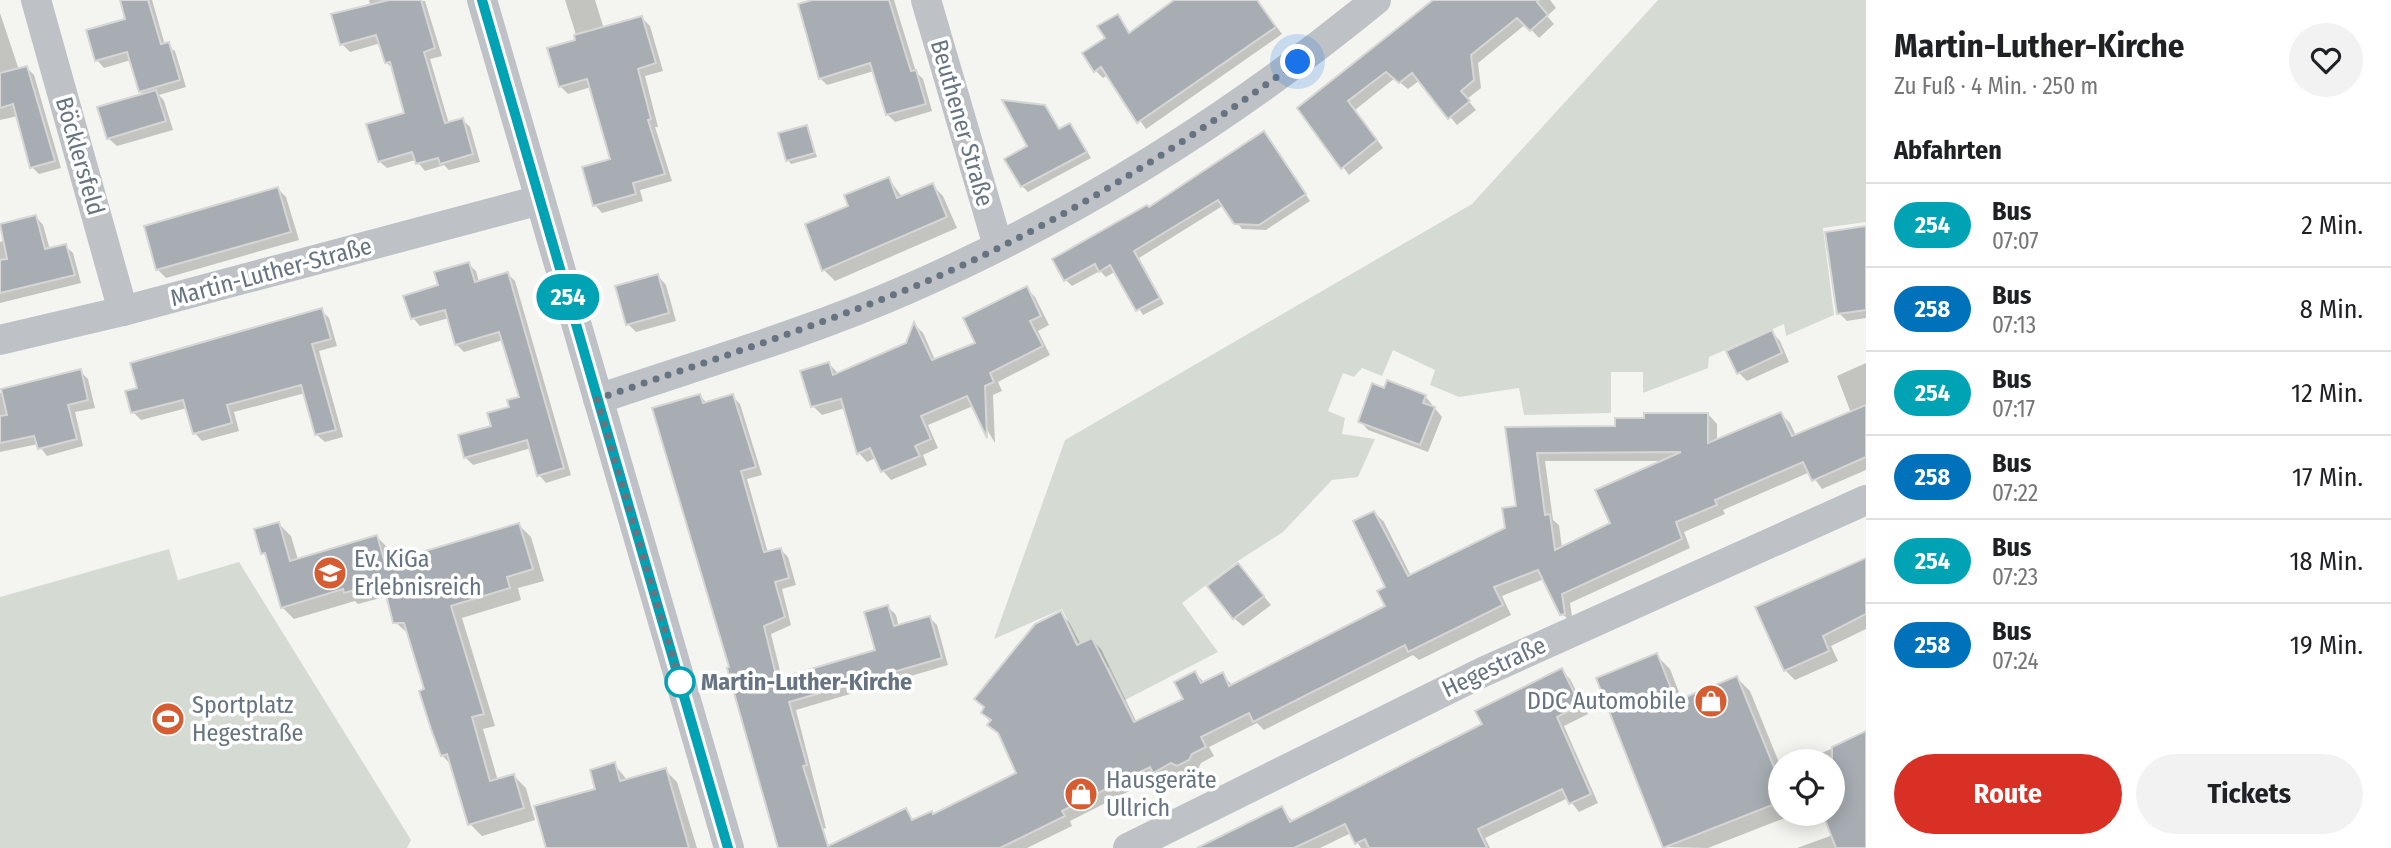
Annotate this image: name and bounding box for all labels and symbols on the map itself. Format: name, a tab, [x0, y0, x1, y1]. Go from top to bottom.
street label: Beuthener Straße	[925, 36, 999, 210]
your location	[1280, 44, 1315, 79]
street label: Böcklersfeld	[50, 94, 110, 218]
street label: Martin-Luther-Straße	[167, 232, 375, 312]
line badge: 254	[528, 274, 608, 320]
place label: Ev. KiGa Erlebnisreich	[354, 545, 482, 601]
school or university icon: Ev. KiGa Erlebnisreich	[311, 554, 349, 592]
street label: Hegestraße	[1438, 631, 1550, 703]
marker: Martin-Luther-Kirche	[665, 667, 695, 697]
place label: Martin-Luther-Kirche	[701, 668, 912, 696]
shop icon: DDC Automobile	[1692, 682, 1730, 720]
place label: DDC Automobile	[1527, 687, 1686, 715]
place label: Sportplatz Hegestraße	[192, 691, 303, 747]
sports icon: Sportplatz Hegestraße	[149, 700, 187, 738]
place label: Hausgeräte Ullrich	[1106, 766, 1217, 822]
shop icon: Hausgeräte Ullrich	[1062, 775, 1100, 813]

